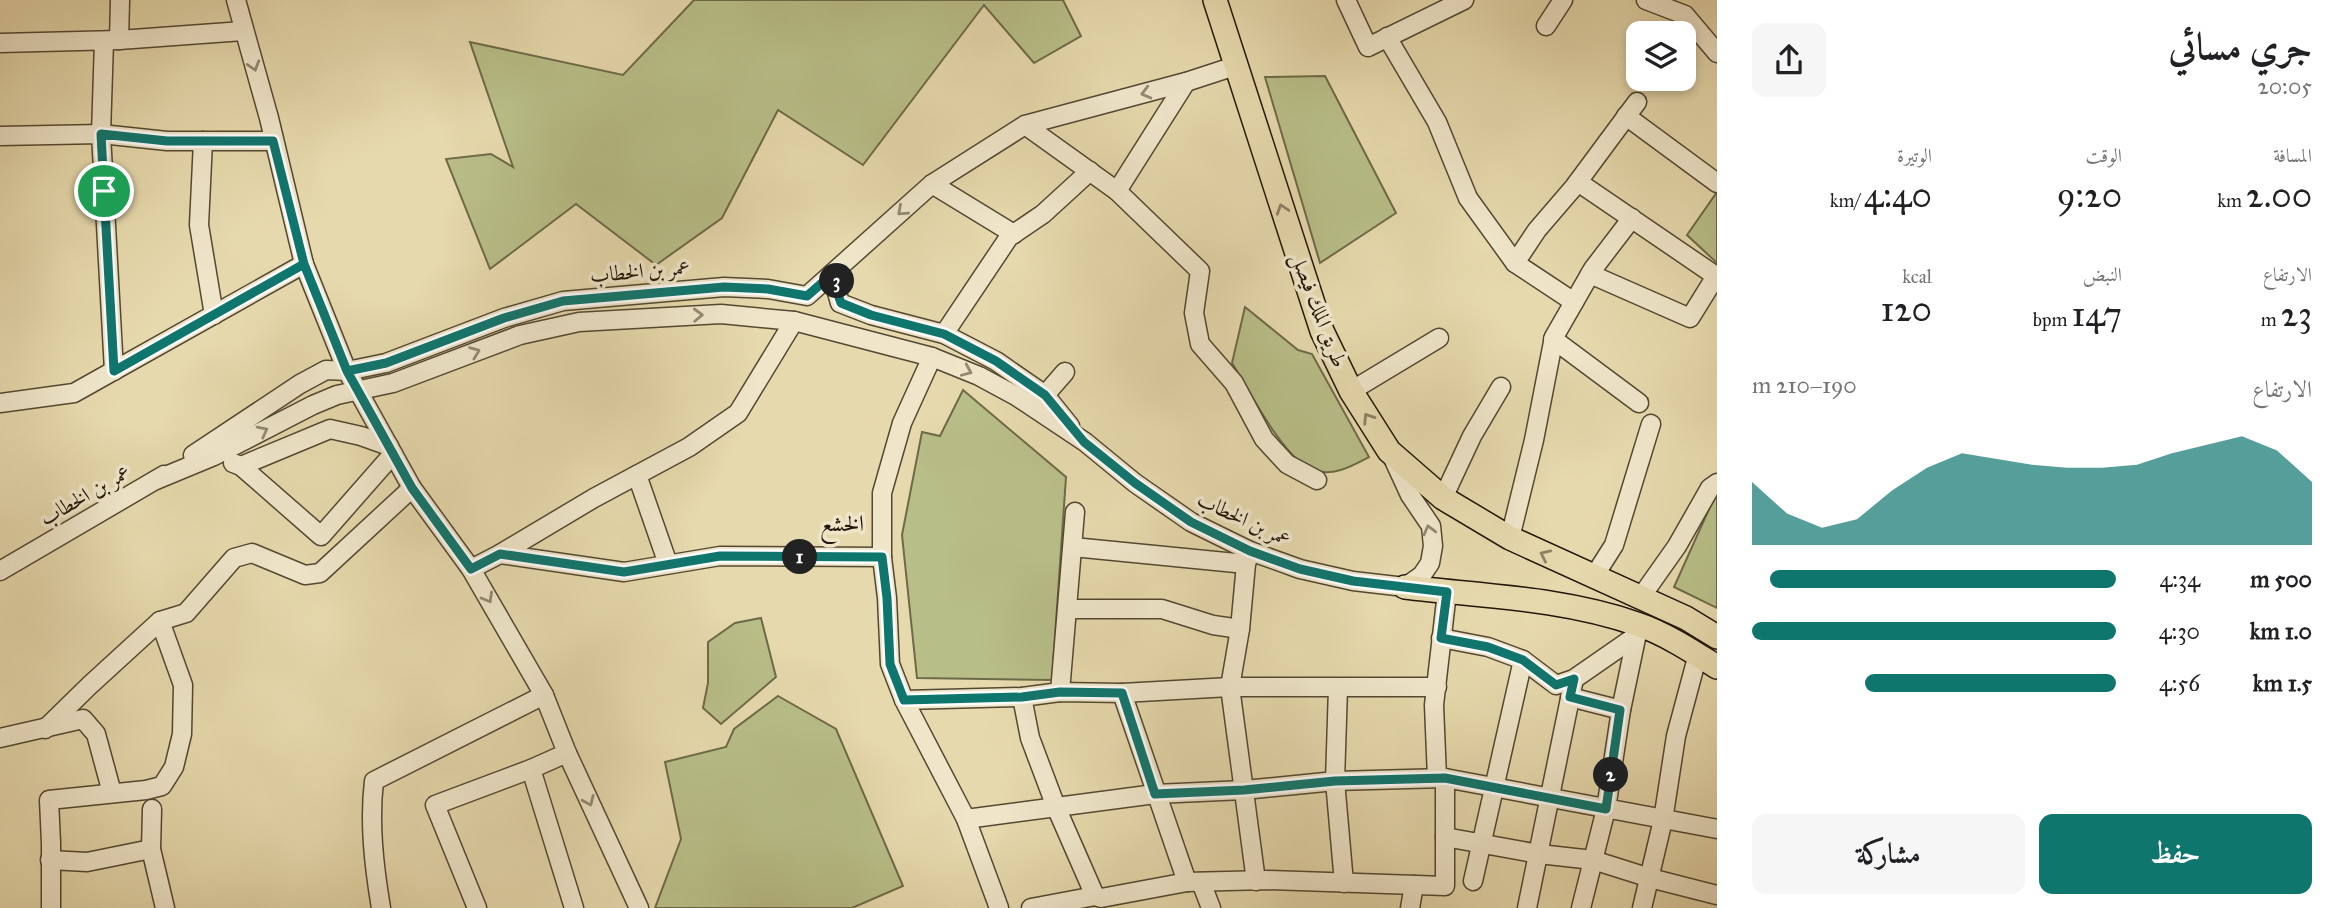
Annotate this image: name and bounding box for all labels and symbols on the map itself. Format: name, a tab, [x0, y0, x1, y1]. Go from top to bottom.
one-way arrow	[245, 60, 260, 72]
one-way arrow	[1141, 84, 1153, 99]
pin	[74, 161, 134, 221]
one-way arrow	[897, 203, 910, 216]
one-way arrow	[1276, 203, 1290, 215]
street label: طريق الملك فيصل	[1283, 249, 1353, 372]
street label: عمر بن الخطاب	[589, 254, 691, 288]
pin: 3	[820, 264, 854, 298]
one-way arrow	[693, 307, 704, 323]
one-way arrow	[469, 347, 481, 361]
one-way arrow	[959, 363, 972, 377]
one-way arrow	[1364, 413, 1377, 426]
one-way arrow	[256, 425, 268, 439]
street label: عمر بن الخطاب	[35, 459, 135, 531]
street label: عمر بن الخطاب	[1193, 486, 1295, 552]
district label: الخشع	[820, 509, 864, 544]
one-way arrow	[1423, 525, 1437, 537]
pin: 1	[782, 540, 818, 574]
one-way arrow	[1540, 549, 1552, 563]
one-way arrow	[480, 591, 493, 603]
pin: 2	[1594, 758, 1628, 792]
one-way arrow	[580, 794, 594, 806]

